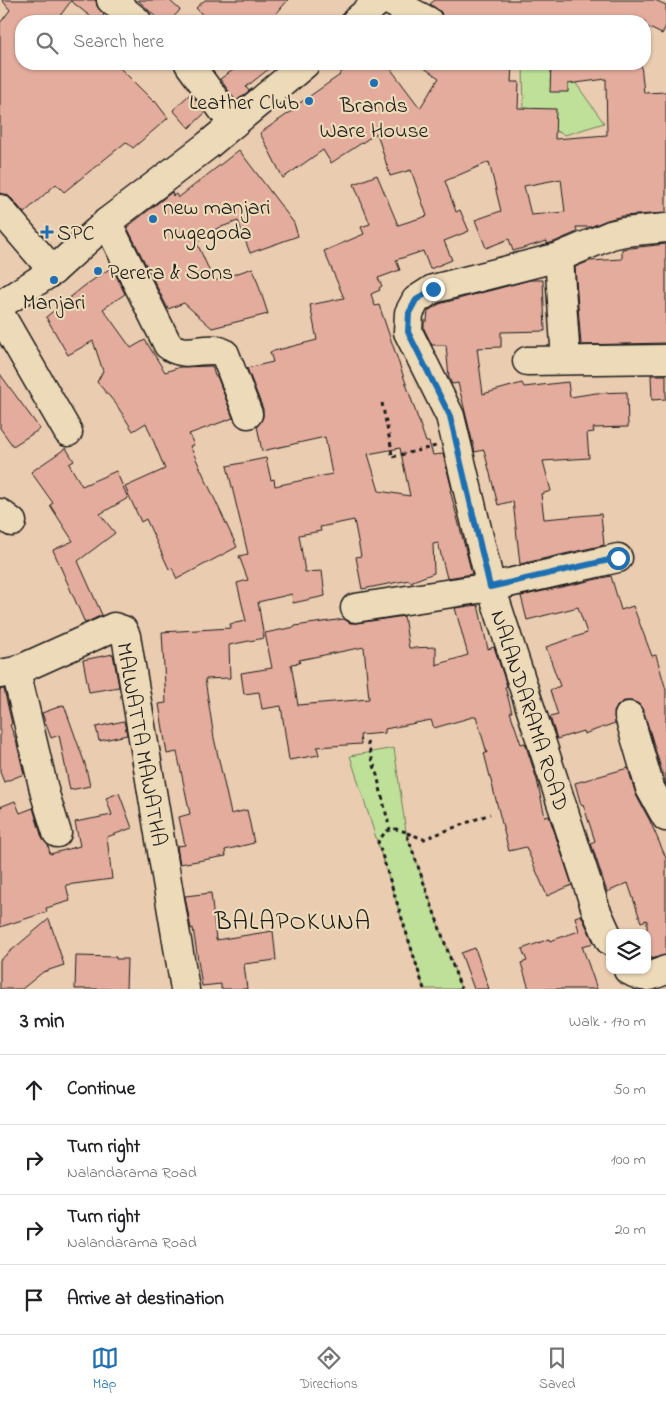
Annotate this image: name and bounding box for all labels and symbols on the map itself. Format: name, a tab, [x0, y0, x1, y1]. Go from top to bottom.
marker: Brands Ware House	[368, 77, 380, 89]
place label: Leather Club	[189, 88, 299, 120]
place label: Brands Ware House	[320, 91, 429, 148]
marker: Leather Club	[303, 95, 315, 107]
place label: new manjari nugegoda	[163, 193, 271, 251]
marker: new manjari nugegoda	[147, 213, 159, 225]
place label: SPC	[57, 219, 95, 251]
marker: SPC	[41, 226, 53, 238]
place label: Perera & Sons	[108, 258, 233, 290]
marker: Perera & Sons	[92, 265, 104, 277]
marker: Manjari	[48, 274, 60, 286]
route end	[422, 278, 445, 301]
place label: Manjari	[22, 288, 86, 320]
route start	[607, 547, 630, 570]
street label: NALANDARAMA ROAD	[481, 606, 576, 815]
street label: MALWATTA MAWATHA	[106, 640, 174, 849]
district label: BALAPOKUNA	[214, 905, 371, 941]

